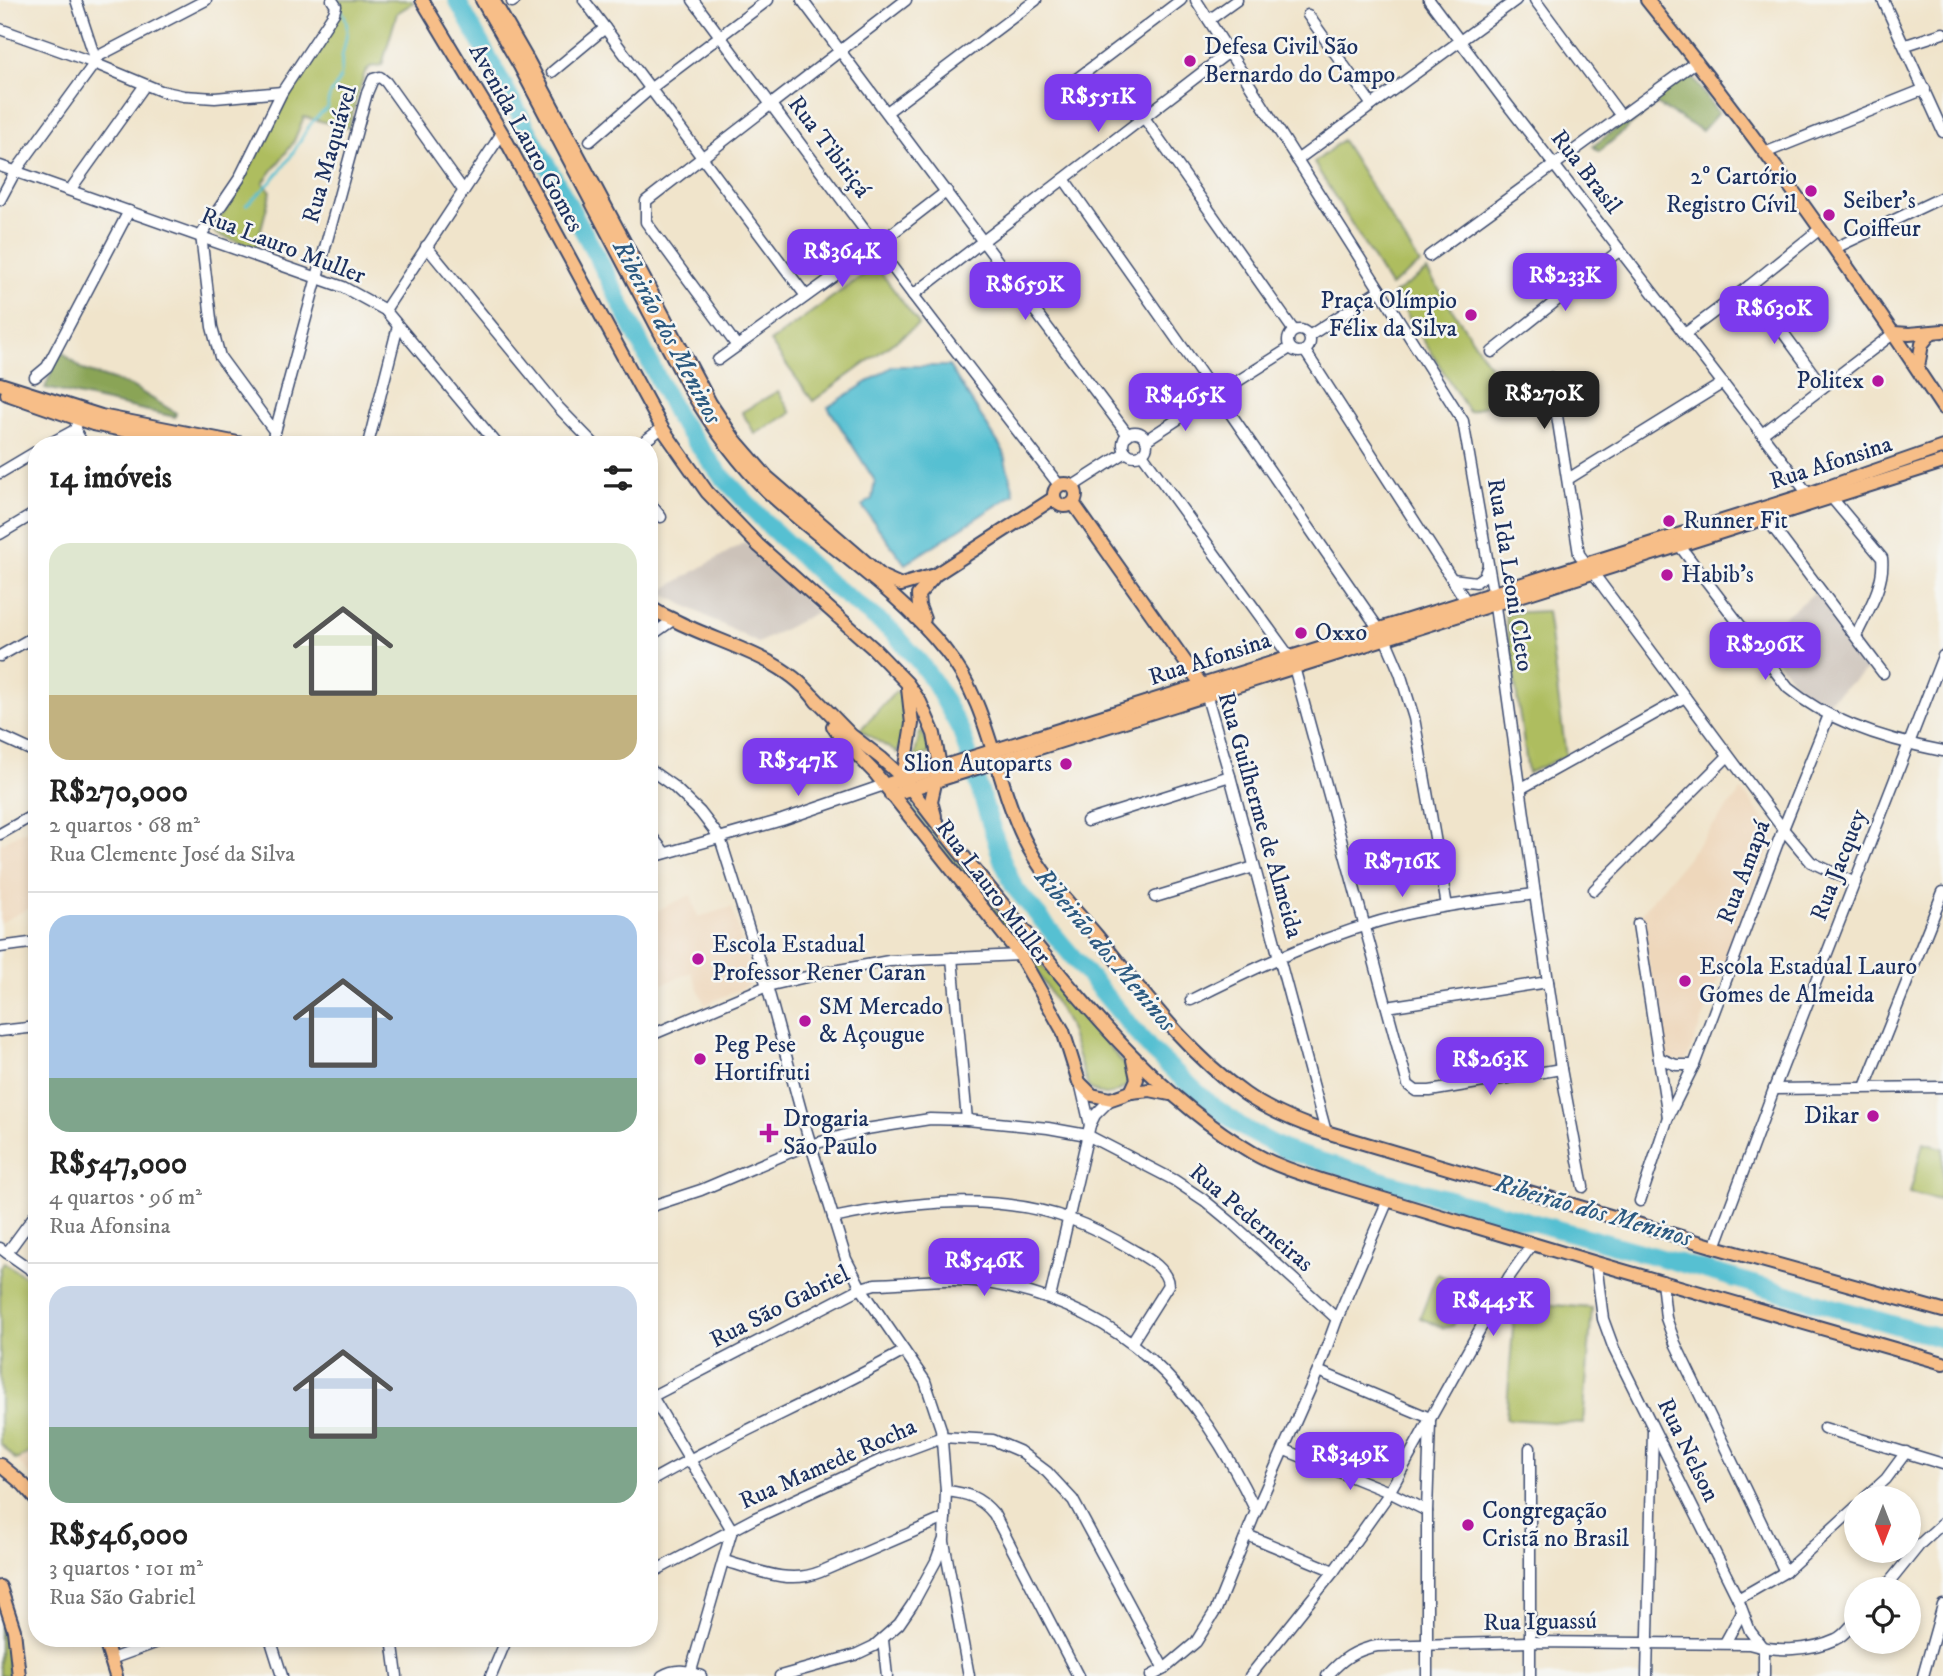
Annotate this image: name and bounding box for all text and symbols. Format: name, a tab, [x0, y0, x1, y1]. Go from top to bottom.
place label: Defesa Civil São Bernardo do Campo	[1204, 32, 1395, 90]
street label: Avenida Lauro Gomes	[462, 39, 590, 237]
marker: Defesa Civil São Bernardo do Campo	[1182, 53, 1198, 69]
pin: R$551K	[1041, 74, 1155, 134]
street label: Rua Maquiável	[296, 81, 364, 227]
text: R$551K	[1060, 82, 1136, 111]
street label: Rua Tibiriçá	[781, 90, 878, 205]
street label: Rua Brasil	[1544, 124, 1629, 221]
place label: 2º Cartório Registro Cívil	[1666, 162, 1798, 220]
marker: 2º Cartório Registro Cívil	[1803, 183, 1819, 199]
place label: Seiber's Coiffeur	[1843, 186, 1921, 244]
street label: Rua Lauro Muller	[196, 201, 370, 291]
marker: Seiber's Coiffeur	[1821, 207, 1837, 223]
pin: R$364K	[785, 230, 899, 289]
water label: Ribeirão dos Meninos	[604, 233, 730, 431]
text: R$364K	[803, 237, 881, 266]
pin: R$233K	[1508, 254, 1622, 313]
text: R$233K	[1529, 261, 1601, 290]
pin: R$659K	[968, 262, 1082, 322]
text: R$659K	[986, 270, 1064, 299]
place label: Praça Olímpio Félix da Silva	[1320, 286, 1458, 344]
pin: R$630K	[1717, 286, 1831, 346]
text: R$630K	[1736, 294, 1812, 323]
marker: Praça Olímpio Félix da Silva	[1463, 307, 1479, 323]
place label: Politex	[1796, 366, 1864, 396]
pin: R$270K	[1487, 372, 1601, 431]
marker: Politex	[1870, 373, 1886, 389]
pin: R$465K	[1128, 374, 1242, 433]
text: R$270K	[1504, 379, 1584, 408]
text: R$465K	[1145, 381, 1225, 410]
street label: Rua Afonsina	[1766, 429, 1897, 497]
icon: filters	[599, 459, 637, 497]
text: 14 imóveis	[49, 460, 172, 497]
street label: Rua Ida Leoni Cleto	[1480, 476, 1540, 674]
place label: Runner Fit	[1683, 506, 1788, 536]
marker: Runner Fit	[1661, 513, 1677, 529]
place label: Habib's	[1681, 560, 1754, 590]
marker: Habib's	[1659, 567, 1675, 583]
icon: home	[280, 588, 406, 714]
place label: Oxxo	[1315, 618, 1367, 648]
pin: R$296K	[1708, 622, 1822, 682]
street label: Rua Afonsina	[1145, 625, 1276, 693]
marker: Oxxo	[1293, 625, 1309, 641]
text: R$296K	[1726, 630, 1804, 659]
street label: Rua Guilherme de Almeida	[1210, 688, 1310, 942]
pin: R$547K	[741, 738, 855, 798]
text: R$547K	[759, 746, 837, 775]
place label: Slion Autoparts	[904, 749, 1052, 779]
marker: Slion Autoparts	[1058, 756, 1074, 772]
text: R$270,000	[49, 774, 188, 811]
street label: Rua Jacquey	[1804, 804, 1874, 925]
text: 2 quartos · 68 m²	[49, 811, 200, 840]
street label: Rua Lauro Muller	[929, 813, 1057, 971]
street label: Rua Amapá	[1711, 815, 1778, 928]
pin: R$716K	[1345, 839, 1459, 899]
text: Rua Clemente José da Silva	[49, 840, 295, 869]
text: R$716K	[1364, 847, 1440, 876]
water label: Ribeirão dos Meninos	[1026, 861, 1184, 1040]
place label: Escola Estadual Professor Rener Caran	[712, 930, 926, 988]
marker: Escola Estadual Professor Rener Caran	[690, 951, 706, 967]
place label: Escola Estadual Lauro Gomes de Almeida	[1699, 952, 1917, 1010]
icon: home	[280, 960, 406, 1086]
marker: Escola Estadual Lauro Gomes de Almeida	[1677, 973, 1693, 989]
place label: SM Mercado & Açougue	[819, 992, 943, 1050]
marker: SM Mercado & Açougue	[797, 1013, 813, 1029]
place label: Peg Pese Hortifruti	[714, 1030, 810, 1088]
pin: R$263K	[1433, 1038, 1547, 1097]
text: R$263K	[1452, 1045, 1528, 1074]
marker: Peg Pese Hortifruti	[692, 1051, 708, 1067]
place label: Dikar	[1804, 1101, 1859, 1131]
place label: Drogaria São Paulo	[783, 1104, 877, 1162]
marker: Dikar	[1865, 1108, 1881, 1124]
marker: Drogaria São Paulo	[761, 1125, 777, 1141]
text: R$547,000	[49, 1146, 187, 1183]
street label: Rua Pederneiras	[1183, 1157, 1319, 1279]
water label: Ribeirão dos Meninos	[1489, 1167, 1697, 1255]
text: 4 quartos · 96 m²	[49, 1183, 202, 1212]
text: Rua Afonsina	[49, 1212, 171, 1241]
pin: R$546K	[927, 1238, 1041, 1298]
text: R$546K	[944, 1246, 1024, 1275]
street label: Rua São Gabriel	[705, 1259, 856, 1355]
pin: R$445K	[1436, 1278, 1550, 1338]
text: R$445K	[1452, 1286, 1534, 1315]
icon: home	[280, 1331, 406, 1457]
street label: Rua Nelson	[1650, 1393, 1726, 1507]
street label: Rua Mamede Rocha	[735, 1411, 922, 1516]
pin: R$349K	[1293, 1432, 1407, 1492]
text: R$349K	[1311, 1440, 1389, 1469]
north arrow	[1844, 1486, 1922, 1563]
map controls	[1844, 1486, 1921, 1654]
place label: Congregação Cristã no Brasil	[1482, 1496, 1630, 1554]
text: R$546,000	[49, 1517, 188, 1554]
marker: Congregação Cristã no Brasil	[1460, 1517, 1476, 1533]
text: 3 quartos · 101 m²	[49, 1554, 203, 1583]
button: locate	[1844, 1577, 1921, 1654]
text: Rua São Gabriel	[49, 1583, 196, 1612]
street label: Rua Iguassú	[1483, 1606, 1597, 1638]

